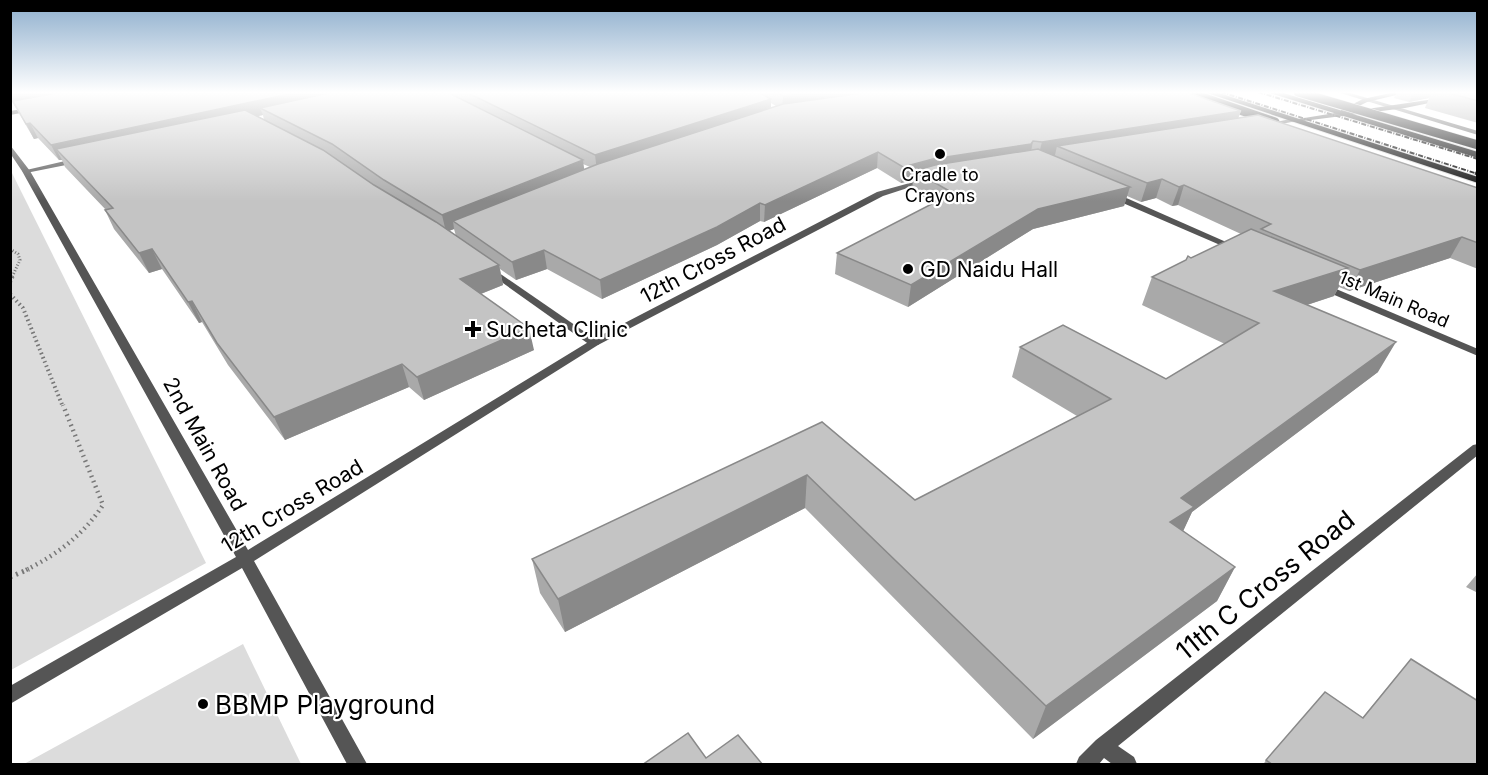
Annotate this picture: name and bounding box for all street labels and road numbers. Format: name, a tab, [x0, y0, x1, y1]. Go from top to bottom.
street label: 12th Cross Road	[636, 211, 790, 309]
street label: 1st Main Road	[1336, 266, 1452, 332]
street label: 2nd Main Road	[158, 373, 252, 515]
street label: 12th Cross Road	[217, 454, 367, 558]
street label: 11th C Cross Road	[1170, 504, 1360, 666]

